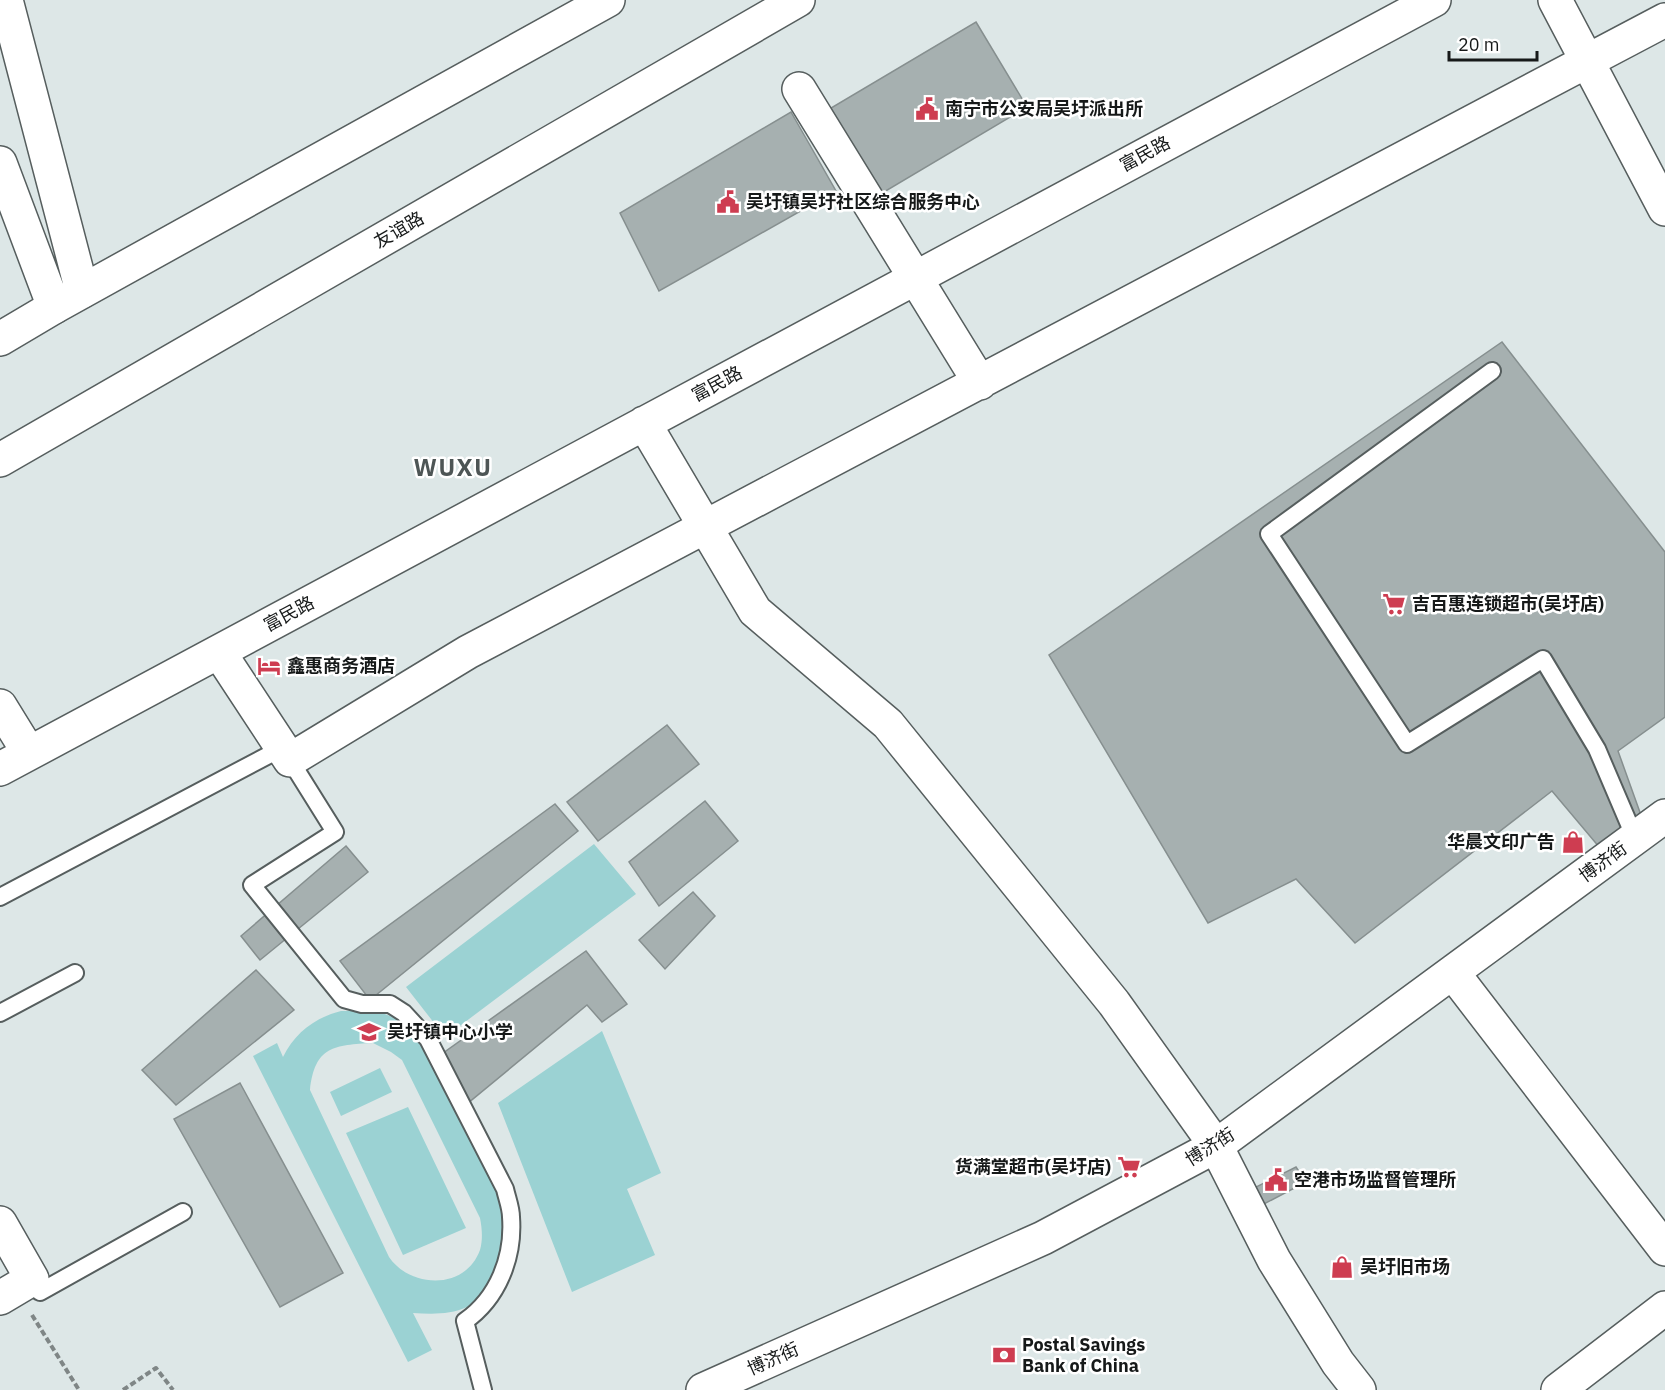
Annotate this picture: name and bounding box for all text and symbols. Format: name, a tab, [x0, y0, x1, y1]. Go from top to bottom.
scale bar	[1449, 24, 1538, 62]
text: 20 m	[1458, 33, 1500, 56]
public building icon: 南宁市公安局吴圩派出所	[914, 96, 940, 122]
place label: 南宁市公安局吴圩派出所	[945, 97, 1143, 120]
street label: 富民路	[1116, 131, 1174, 176]
public building icon: 吴圩镇吴圩社区综合服务中心	[715, 189, 741, 215]
place label: 吴圩镇吴圩社区综合服务中心	[746, 190, 980, 213]
street label: 友谊路	[370, 206, 428, 253]
street label: 富民路	[688, 361, 746, 406]
district label: WUXU	[414, 451, 492, 483]
street label: 富民路	[260, 591, 318, 636]
supermarket icon: 吉百惠连锁超市(吴圩店)	[1381, 591, 1407, 617]
place label: 吉百惠连锁超市(吴圩店)	[1412, 592, 1604, 615]
hotel icon: 鑫惠商务酒店	[256, 653, 282, 679]
place label: 鑫惠商务酒店	[287, 654, 395, 677]
shop icon: 华晨文印广告	[1560, 829, 1586, 855]
place label: 华晨文印广告	[1447, 830, 1555, 853]
street label: 博济街	[1574, 836, 1631, 887]
school or university icon: 吴圩镇中心小学	[356, 1019, 382, 1045]
place label: 吴圩镇中心小学	[387, 1020, 513, 1043]
street label: 博济街	[1181, 1123, 1239, 1171]
supermarket icon: 货满堂超市(吴圩店)	[1116, 1154, 1142, 1180]
place label: 货满堂超市(吴圩店)	[955, 1155, 1111, 1178]
public building icon: 空港市场监督管理所	[1263, 1167, 1289, 1193]
place label: 空港市场监督管理所	[1294, 1168, 1456, 1191]
shop icon: 吴圩旧市场	[1329, 1254, 1355, 1280]
place label: 吴圩旧市场	[1360, 1255, 1450, 1278]
place label: Postal Savings Bank of China	[1022, 1333, 1145, 1377]
street label: 博济街	[743, 1337, 802, 1380]
bank icon: Postal Savings Bank of China	[991, 1342, 1017, 1368]

